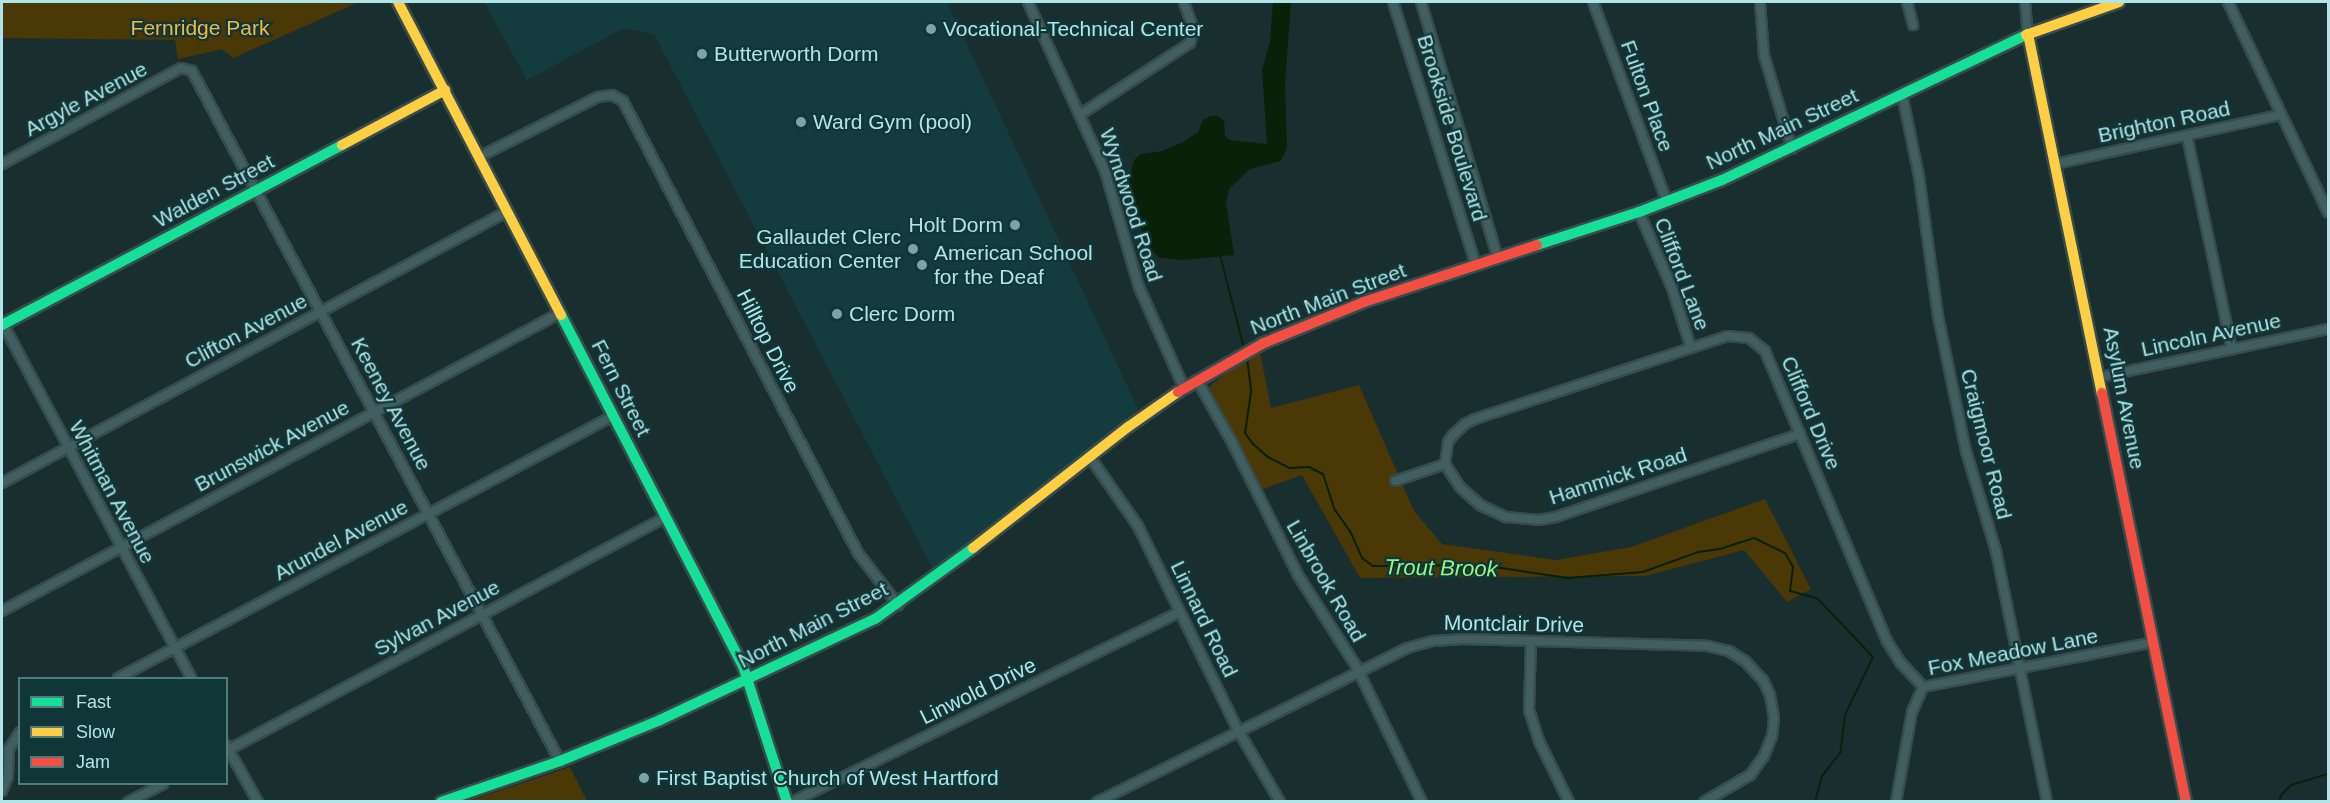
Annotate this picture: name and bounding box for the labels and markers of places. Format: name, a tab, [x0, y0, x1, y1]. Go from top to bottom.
place label: Vocational-Technical Center	[943, 16, 1203, 42]
marker: Vocational-Technical Center	[924, 22, 938, 36]
place label: Butterworth Dorm	[714, 41, 879, 67]
marker: Butterworth Dorm	[695, 47, 709, 61]
place label: Ward Gym (pool)	[813, 109, 972, 135]
marker: Ward Gym (pool)	[794, 115, 808, 129]
place label: Holt Dorm	[908, 212, 1003, 238]
marker: Holt Dorm	[1008, 218, 1022, 232]
place label: Gallaudet Clerc Education Center	[739, 224, 901, 274]
place label: American School for the Deaf	[934, 240, 1093, 290]
marker: Gallaudet Clerc Education Center	[906, 242, 920, 256]
marker: American School for the Deaf	[915, 258, 929, 272]
place label: Clerc Dorm	[849, 301, 955, 327]
marker: Clerc Dorm	[830, 307, 844, 321]
place label: First Baptist Church of West Hartford	[656, 765, 999, 791]
marker: First Baptist Church of West Hartford	[637, 771, 651, 785]

